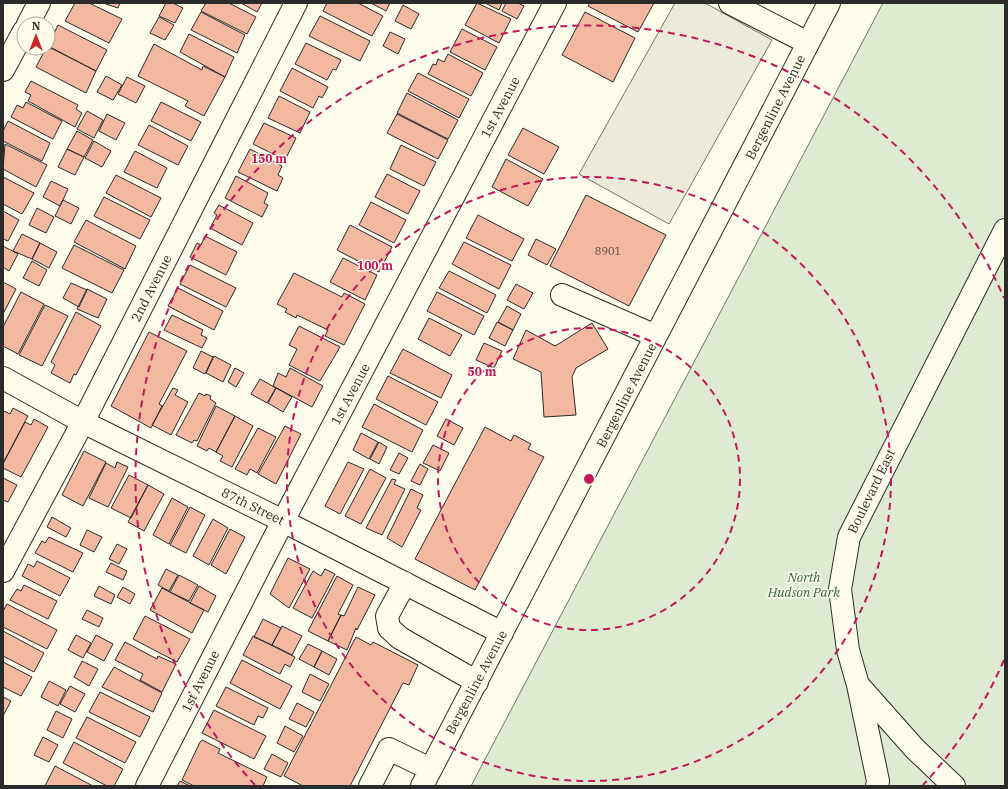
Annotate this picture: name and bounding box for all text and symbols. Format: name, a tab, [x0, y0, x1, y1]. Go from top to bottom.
north arrow	[16, 16, 56, 56]
text: N	[32, 19, 41, 33]
street label: Bergenline Avenue	[742, 52, 809, 163]
street label: 1st Avenue	[477, 73, 524, 141]
text: 150 m	[251, 151, 287, 166]
house number: 8901	[595, 244, 621, 258]
street label: 2nd Avenue	[127, 252, 176, 324]
text: 100 m	[357, 258, 393, 273]
street label: Bergenline Avenue	[593, 340, 660, 451]
street label: 1st Avenue	[327, 360, 374, 428]
text: 50 m	[468, 364, 497, 379]
street label: Boulevard East	[844, 446, 899, 536]
centre of rings	[582, 472, 596, 486]
street label: 87th Street	[219, 484, 287, 529]
park label: North Hudson Park	[767, 569, 840, 601]
street label: Bergenline Avenue	[442, 627, 511, 737]
street label: 1st Avenue	[178, 647, 223, 715]

